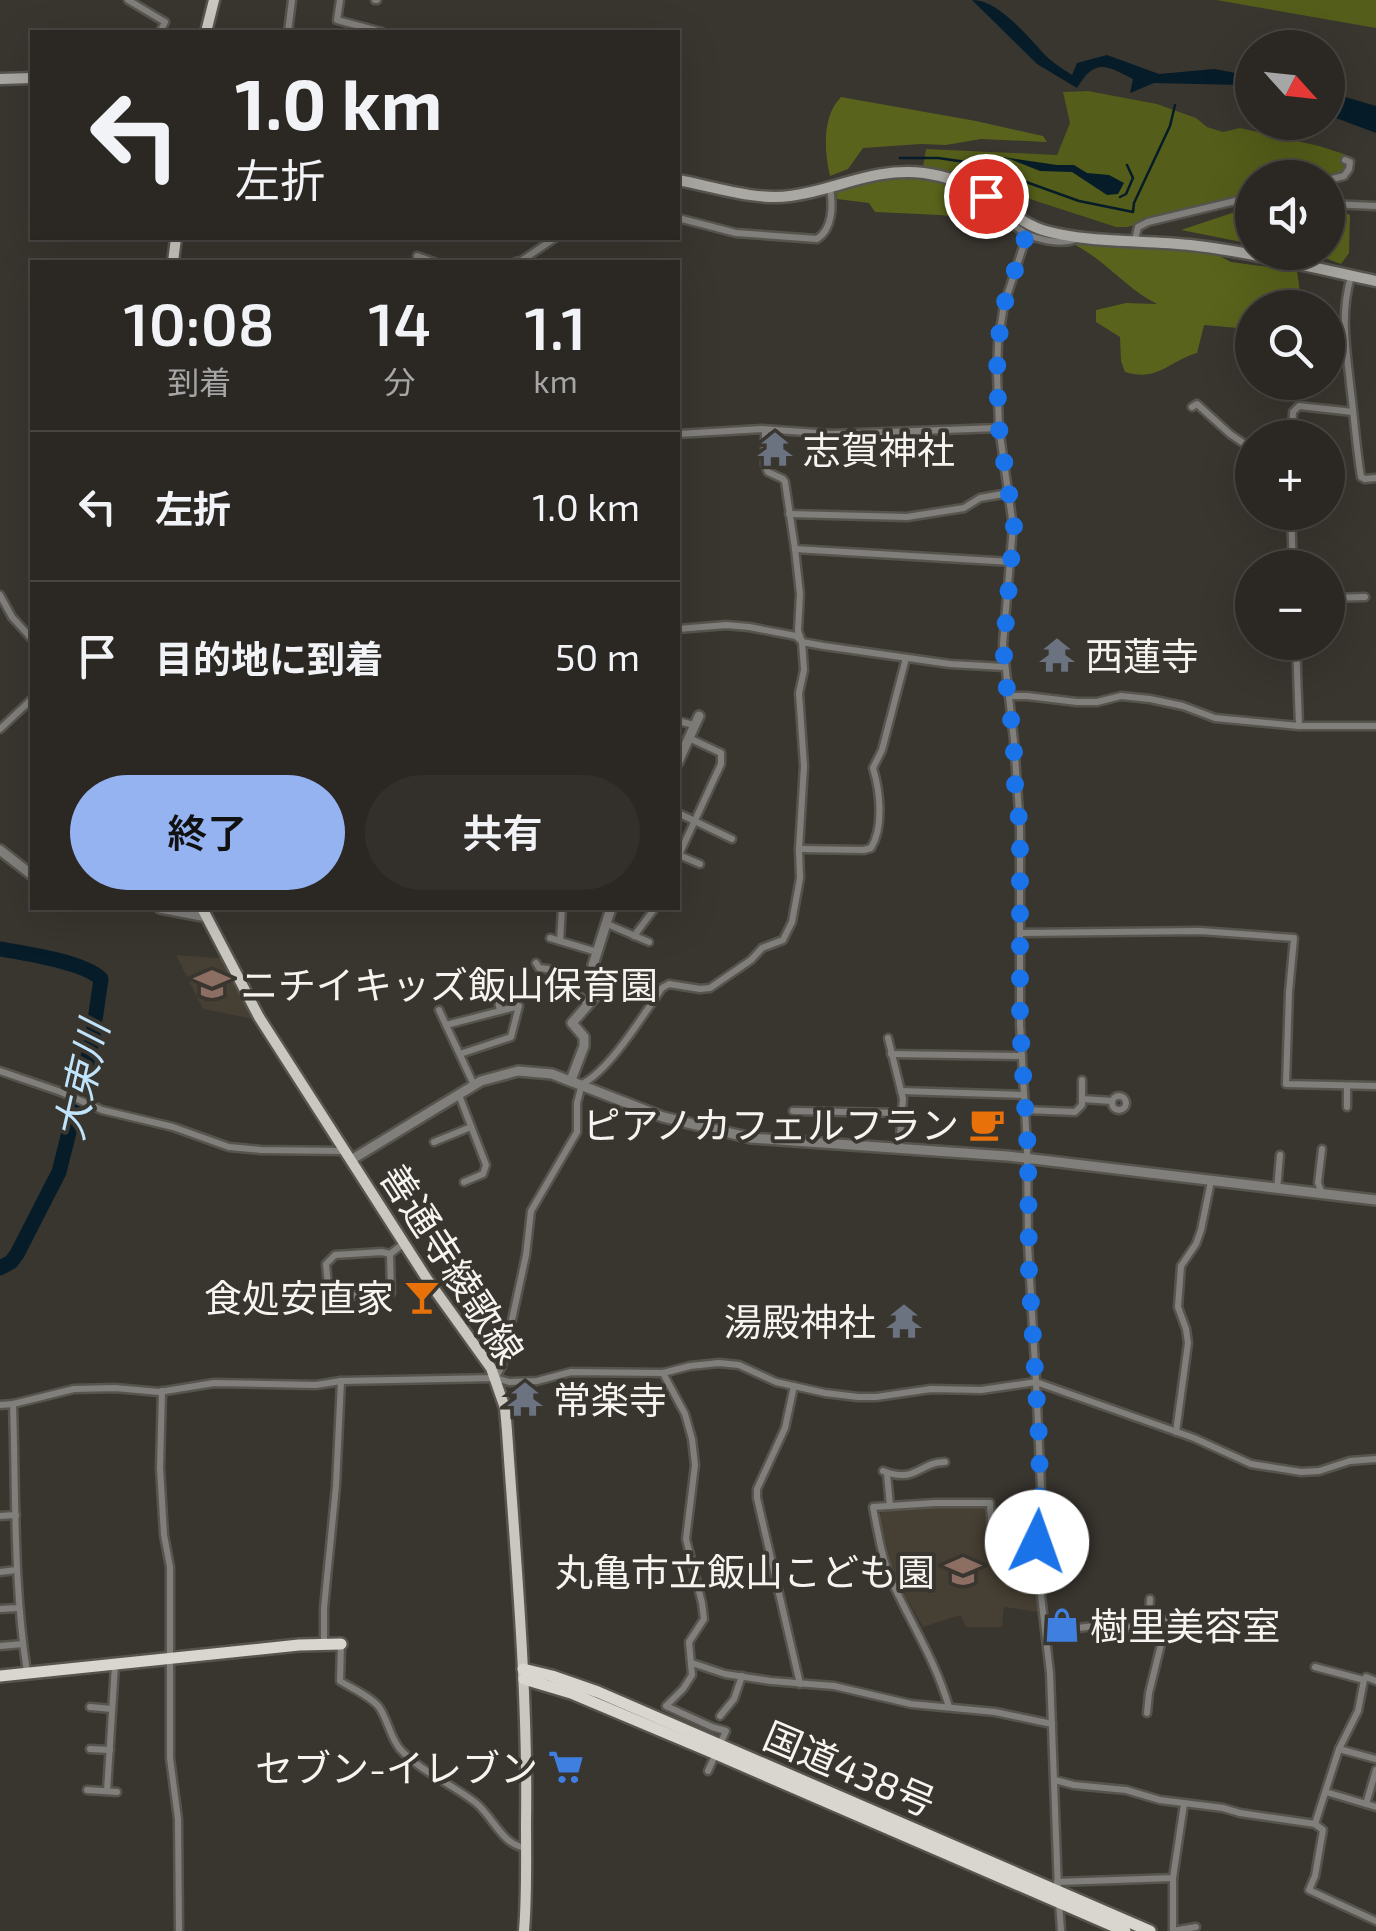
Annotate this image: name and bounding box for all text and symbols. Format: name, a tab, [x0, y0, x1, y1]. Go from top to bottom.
north arrow	[1235, 30, 1345, 140]
map controls	[1235, 30, 1345, 660]
text: 1.0 km	[235, 60, 442, 144]
icon: left	[70, 70, 200, 200]
text: 左折	[235, 152, 325, 206]
pin	[944, 154, 1029, 239]
button: sound	[1235, 160, 1345, 270]
icon: arrive	[959, 169, 1014, 224]
text: 10:08	[124, 286, 275, 358]
text: 14	[368, 286, 431, 358]
text: 1.1	[525, 290, 586, 362]
button: search	[1235, 290, 1345, 400]
text: km	[533, 361, 578, 399]
text: 到着	[167, 362, 231, 400]
text: 分	[384, 362, 416, 400]
button: +	[1235, 420, 1345, 530]
place label: 志賀神社	[803, 426, 955, 472]
temple icon: 志賀神社	[756, 430, 794, 468]
icon: left	[70, 479, 125, 534]
text: 1.0 km	[532, 483, 640, 529]
text: 左折	[155, 485, 231, 531]
button: −	[1235, 550, 1345, 660]
icon: arrive	[70, 629, 125, 684]
place label: 西蓮寺	[1085, 632, 1199, 678]
text: 50 m	[555, 633, 640, 679]
text: 目的地に到着	[155, 635, 383, 681]
temple icon: 西蓮寺	[1038, 636, 1076, 674]
button: 終了	[70, 775, 345, 890]
button: 共有	[365, 775, 640, 890]
place label: ニチイキッズ飯山保育園	[240, 961, 658, 1007]
school or university icon: ニチイキッズ飯山保育園	[193, 965, 231, 1003]
water label: 大束川	[43, 1012, 118, 1144]
place label: ピアノカフェルフラン	[582, 1101, 959, 1147]
cafe icon: ピアノカフェルフラン	[968, 1105, 1006, 1143]
street label: 善通寺綾歌線	[372, 1155, 534, 1371]
place label: 食処安直家	[204, 1274, 394, 1320]
bar icon: 食処安直家	[403, 1278, 441, 1316]
place label: 湯殿神社	[724, 1298, 876, 1344]
temple icon: 湯殿神社	[885, 1302, 923, 1340]
place label: 常楽寺	[553, 1376, 667, 1422]
temple icon: 常楽寺	[506, 1380, 544, 1418]
position arrow	[985, 1490, 1089, 1594]
place label: 丸亀市立飯山こども園	[555, 1548, 935, 1594]
school or university icon: 丸亀市立飯山こども園	[944, 1552, 982, 1590]
place label: 樹里美容室	[1090, 1602, 1280, 1648]
shop icon: 樹里美容室	[1043, 1606, 1081, 1644]
street label: 国道438号	[757, 1711, 943, 1825]
place label: セブン-イレブン	[255, 1744, 538, 1790]
supermarket icon: セブン-イレブン	[547, 1748, 585, 1786]

